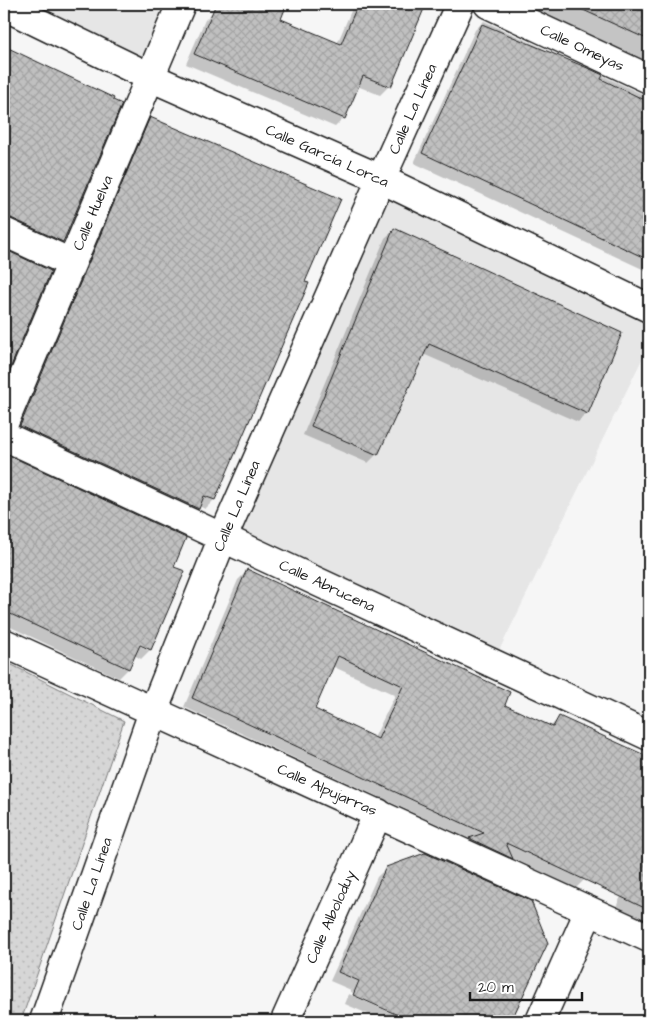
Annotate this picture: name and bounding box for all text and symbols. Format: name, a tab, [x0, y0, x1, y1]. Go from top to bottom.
street label: Calle Omeyas	[536, 19, 628, 78]
street label: Calle La Línea	[384, 60, 442, 158]
street label: Calle García Lorca	[262, 119, 392, 193]
street label: Calle Huelva	[68, 172, 118, 254]
street label: Calle La Línea	[208, 457, 266, 555]
street label: Calle Abrucena	[276, 555, 379, 618]
street label: Calle Alpujarras	[274, 759, 381, 822]
street label: Calle La Línea	[66, 834, 118, 933]
street label: Calle Alboloduy	[301, 867, 362, 967]
scale bar	[470, 970, 583, 1002]
text: 20 m	[478, 977, 514, 998]

